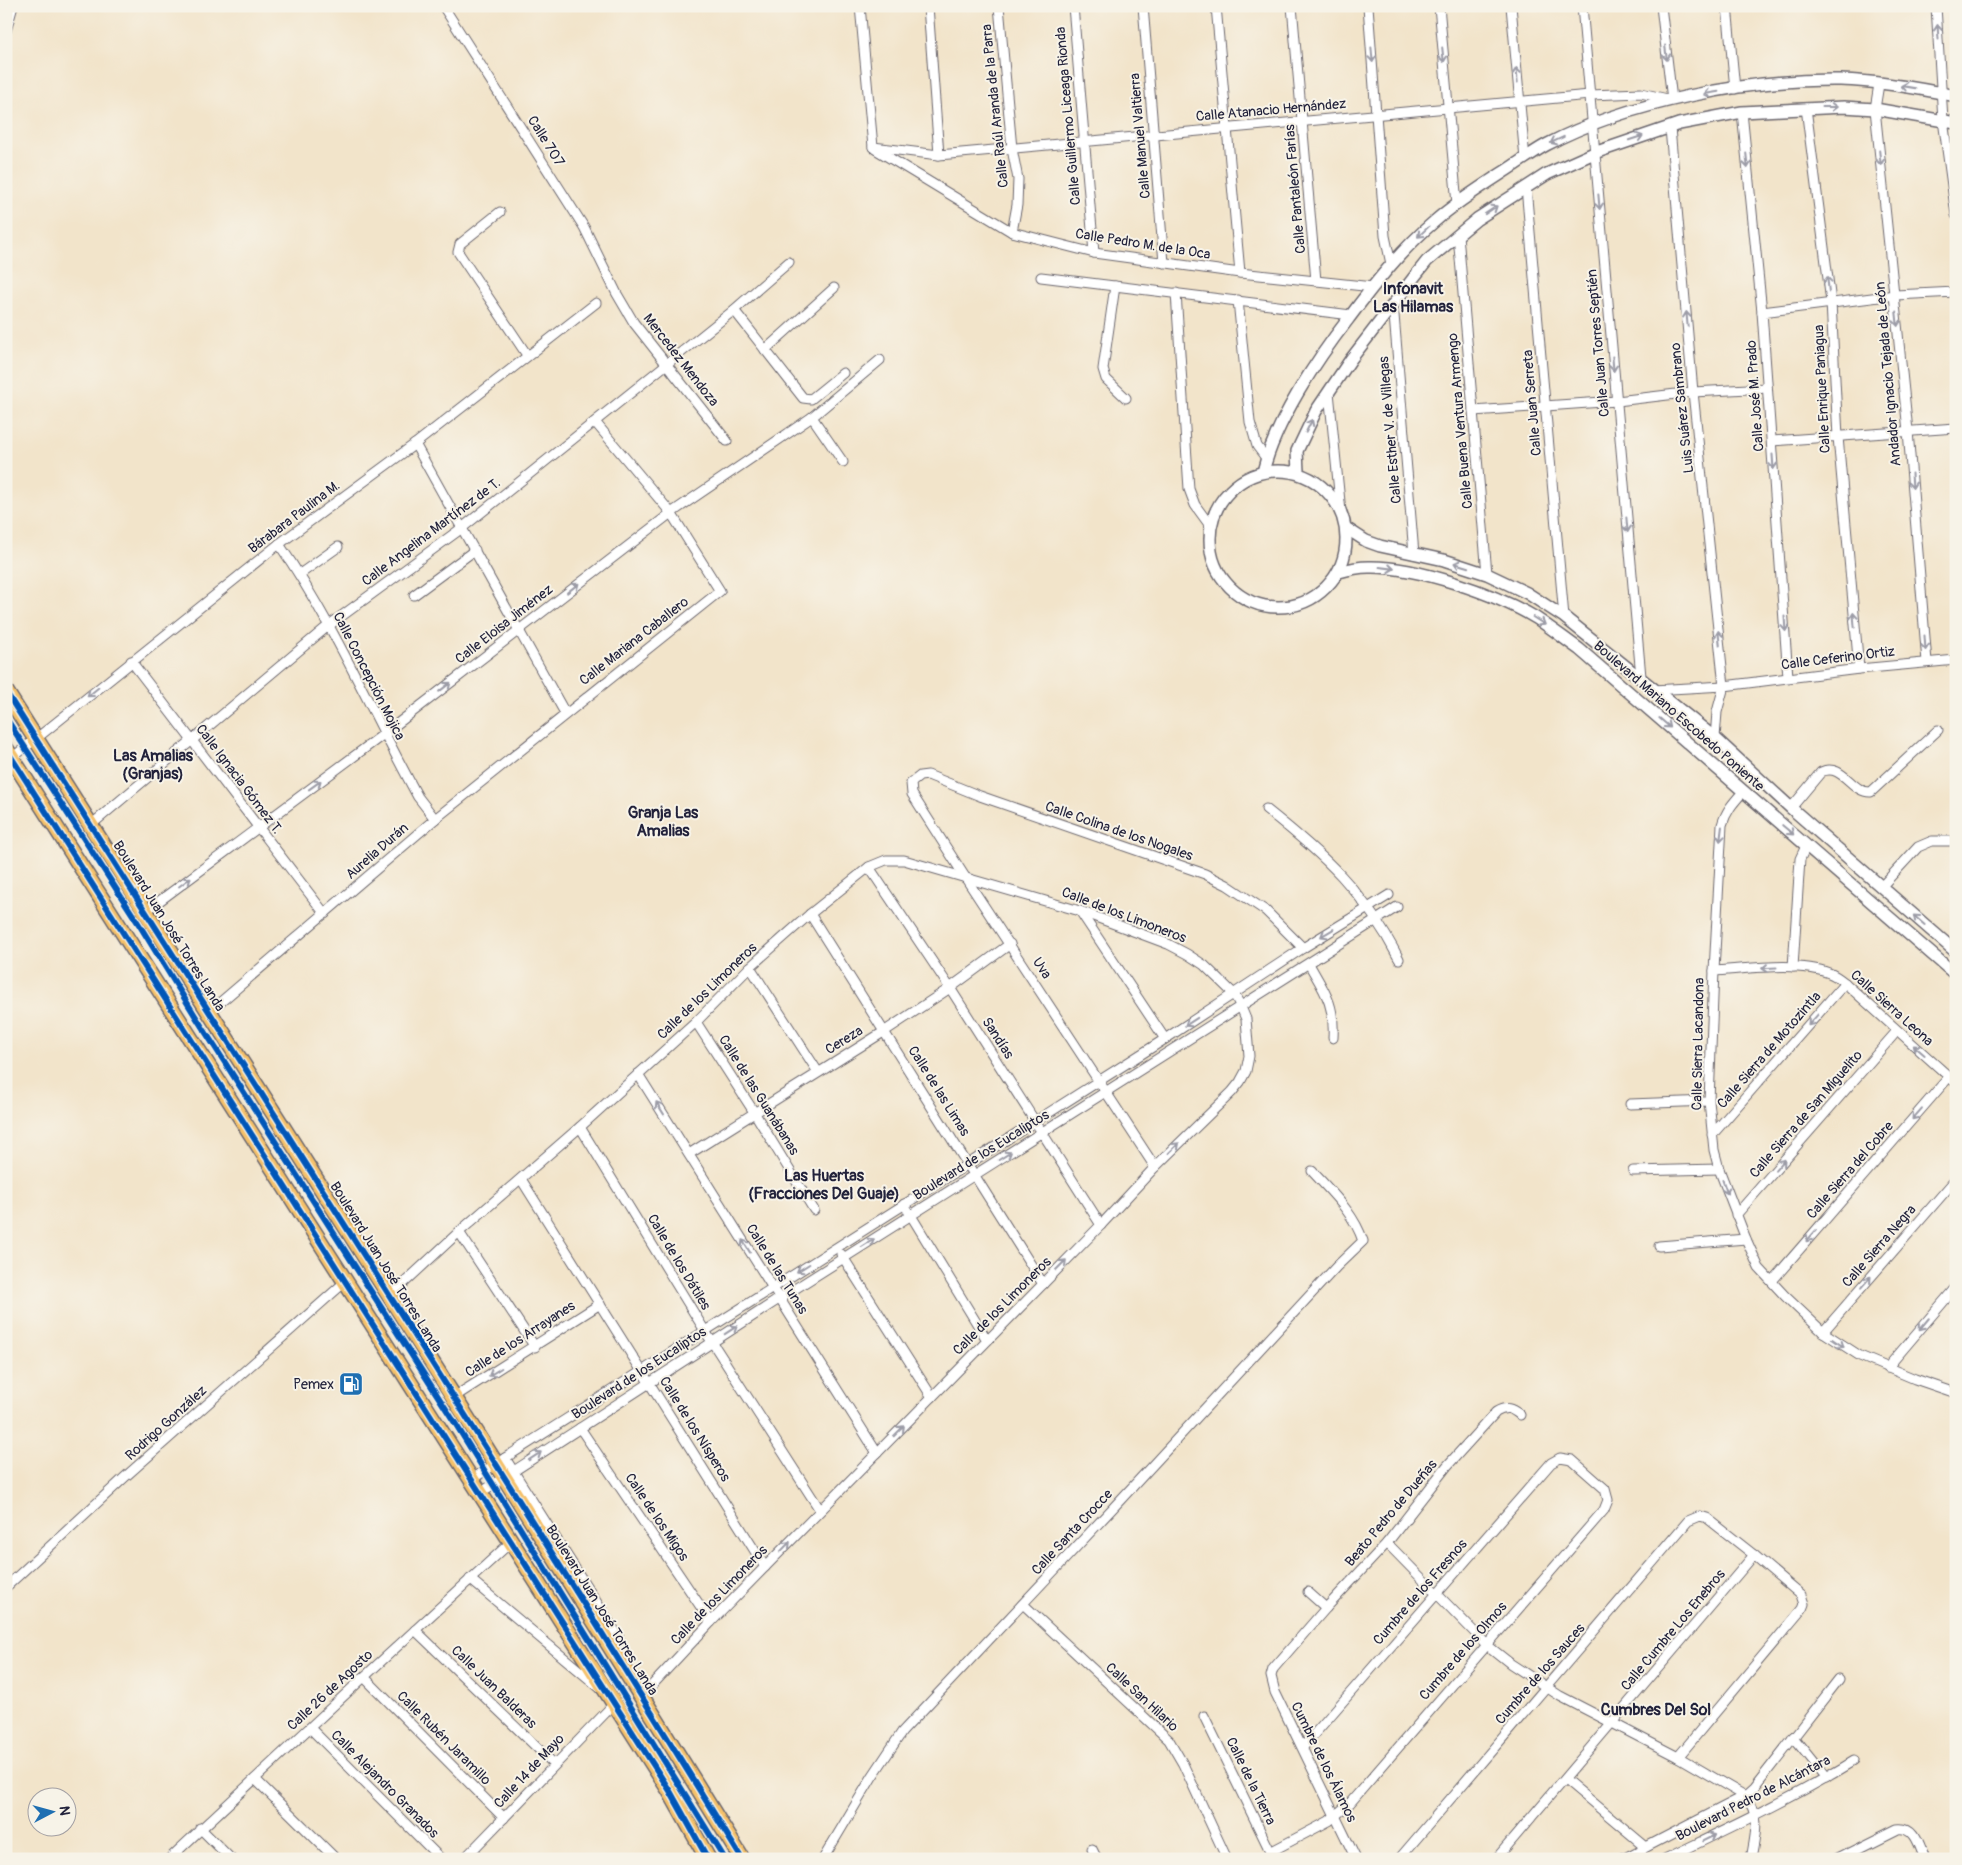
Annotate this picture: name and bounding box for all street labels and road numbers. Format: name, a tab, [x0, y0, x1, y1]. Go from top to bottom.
street label: Calle Raúl Aranda de la Parra	[978, 23, 1012, 189]
street label: Calle Guillermo Liceaga Rionda	[1052, 26, 1084, 206]
street label: Calle Manuel Valtierra	[1126, 73, 1154, 199]
street label: Calle Atanacio Hernández	[1195, 95, 1347, 125]
street label: Calle 707	[524, 113, 568, 170]
street label: Calle Pantaleón Farías	[1281, 123, 1309, 254]
street label: Calle Pedro M. de la Oca	[1074, 225, 1212, 263]
street label: Calle Juan Torres Septién	[1583, 268, 1613, 418]
street label: Andador Ignacio Tejada de León	[1871, 281, 1905, 467]
street label: Mercedez Mendoza	[640, 310, 722, 410]
street label: Calle Enrique Paniagua	[1810, 324, 1834, 454]
street label: Calle Buena Ventura Armengo	[1444, 332, 1476, 510]
street label: Calle José M. Prado	[1743, 339, 1767, 452]
street label: Luis Suárez Sambrano	[1667, 341, 1697, 474]
street label: Calle Juan Serreta	[1519, 349, 1545, 457]
street label: Calle Esther V. de Villegas	[1375, 355, 1405, 504]
street label: Calle Angelina Martínez de T.	[358, 474, 504, 590]
street label: Bárabara Paulina M.	[245, 477, 343, 557]
street label: Calle Eloisa Jiménez	[452, 581, 556, 667]
street label: Calle Mariana Caballero	[576, 593, 692, 689]
street label: Calle Concepción Mojica	[329, 609, 409, 743]
street label: Boulevard Mariano Escobedo Poniente	[1590, 637, 1768, 795]
street label: Calle Ceferino Ortiz	[1780, 643, 1896, 673]
street label: Calle Ignacia Gómez T.	[192, 721, 286, 837]
street label: Calle Colina de los Nogales	[1043, 798, 1196, 865]
street label: Aurelia Durán	[342, 819, 412, 883]
street label: Boulevard Juan José Torres Landa	[109, 838, 229, 1014]
street label: Calle de los Limoneros	[1059, 883, 1189, 947]
street label: Calle de los Limoneros	[654, 939, 761, 1043]
street label: Uva	[1029, 954, 1055, 982]
street label: Calle Sierra Leona	[1847, 966, 1937, 1050]
street label: Calle Sierra Lacandona	[1688, 977, 1708, 1111]
street label: Calle Sierra de Motozintla	[1714, 988, 1824, 1112]
street label: Sandías	[978, 1014, 1018, 1062]
street label: Cereza	[822, 1022, 866, 1058]
street label: Calle de las Guanábanas	[715, 1032, 803, 1159]
street label: Calle de las Limas	[904, 1043, 974, 1140]
street label: Calle Sierra de San Miguelito	[1746, 1046, 1866, 1181]
street label: Boulevard de los Eucaliptos	[910, 1106, 1053, 1204]
street label: Calle Sierra del Cobre	[1803, 1118, 1897, 1222]
street label: Boulevard Juan José Torres Landa	[326, 1179, 446, 1355]
street label: Calle Sierra Negra	[1839, 1201, 1919, 1291]
street label: Calle de los Dátiles	[644, 1211, 715, 1314]
street label: Calle de las Tunas	[743, 1221, 812, 1318]
street label: Calle de los Limoneros	[949, 1253, 1055, 1359]
street label: Calle de los Arrayanes	[462, 1297, 579, 1381]
street label: Boulevard de los Eucaliptos	[569, 1323, 710, 1423]
street label: Calle de los Nísperos	[656, 1373, 735, 1485]
street label: Rodrigo González	[122, 1382, 210, 1464]
street label: Beato Pedro de Dueñas	[1341, 1456, 1441, 1570]
street label: Calle de los Migos	[621, 1470, 693, 1565]
street label: Calle Santa Crocce	[1028, 1486, 1116, 1578]
street label: Boulevard Juan José Torres Landa	[542, 1522, 662, 1698]
street label: Cumbre de los Fresnos	[1369, 1535, 1471, 1648]
street label: Calle de los Limoneros	[667, 1541, 771, 1648]
street label: Calle Cumbre Los Enebros	[1617, 1565, 1729, 1694]
street label: Cumbre de los Olmos	[1416, 1598, 1511, 1704]
street label: Cumbre de los Sauces	[1492, 1620, 1589, 1728]
street label: Calle Juan Balderas	[448, 1642, 541, 1733]
street label: Calle 26 de Agosto	[284, 1646, 377, 1734]
street label: Calle San Hilario	[1102, 1659, 1182, 1735]
street label: Calle Rubén Jaramillo	[393, 1687, 495, 1789]
street label: Cumbre de los Álamos	[1287, 1699, 1362, 1826]
street label: Calle Alejandro Granados	[328, 1727, 443, 1842]
street label: Calle 14 de Mayo	[490, 1730, 568, 1812]
street label: Calle de la Tierra	[1222, 1734, 1280, 1828]
street label: Boulevard Pedro de Alcántara	[1673, 1752, 1833, 1844]

